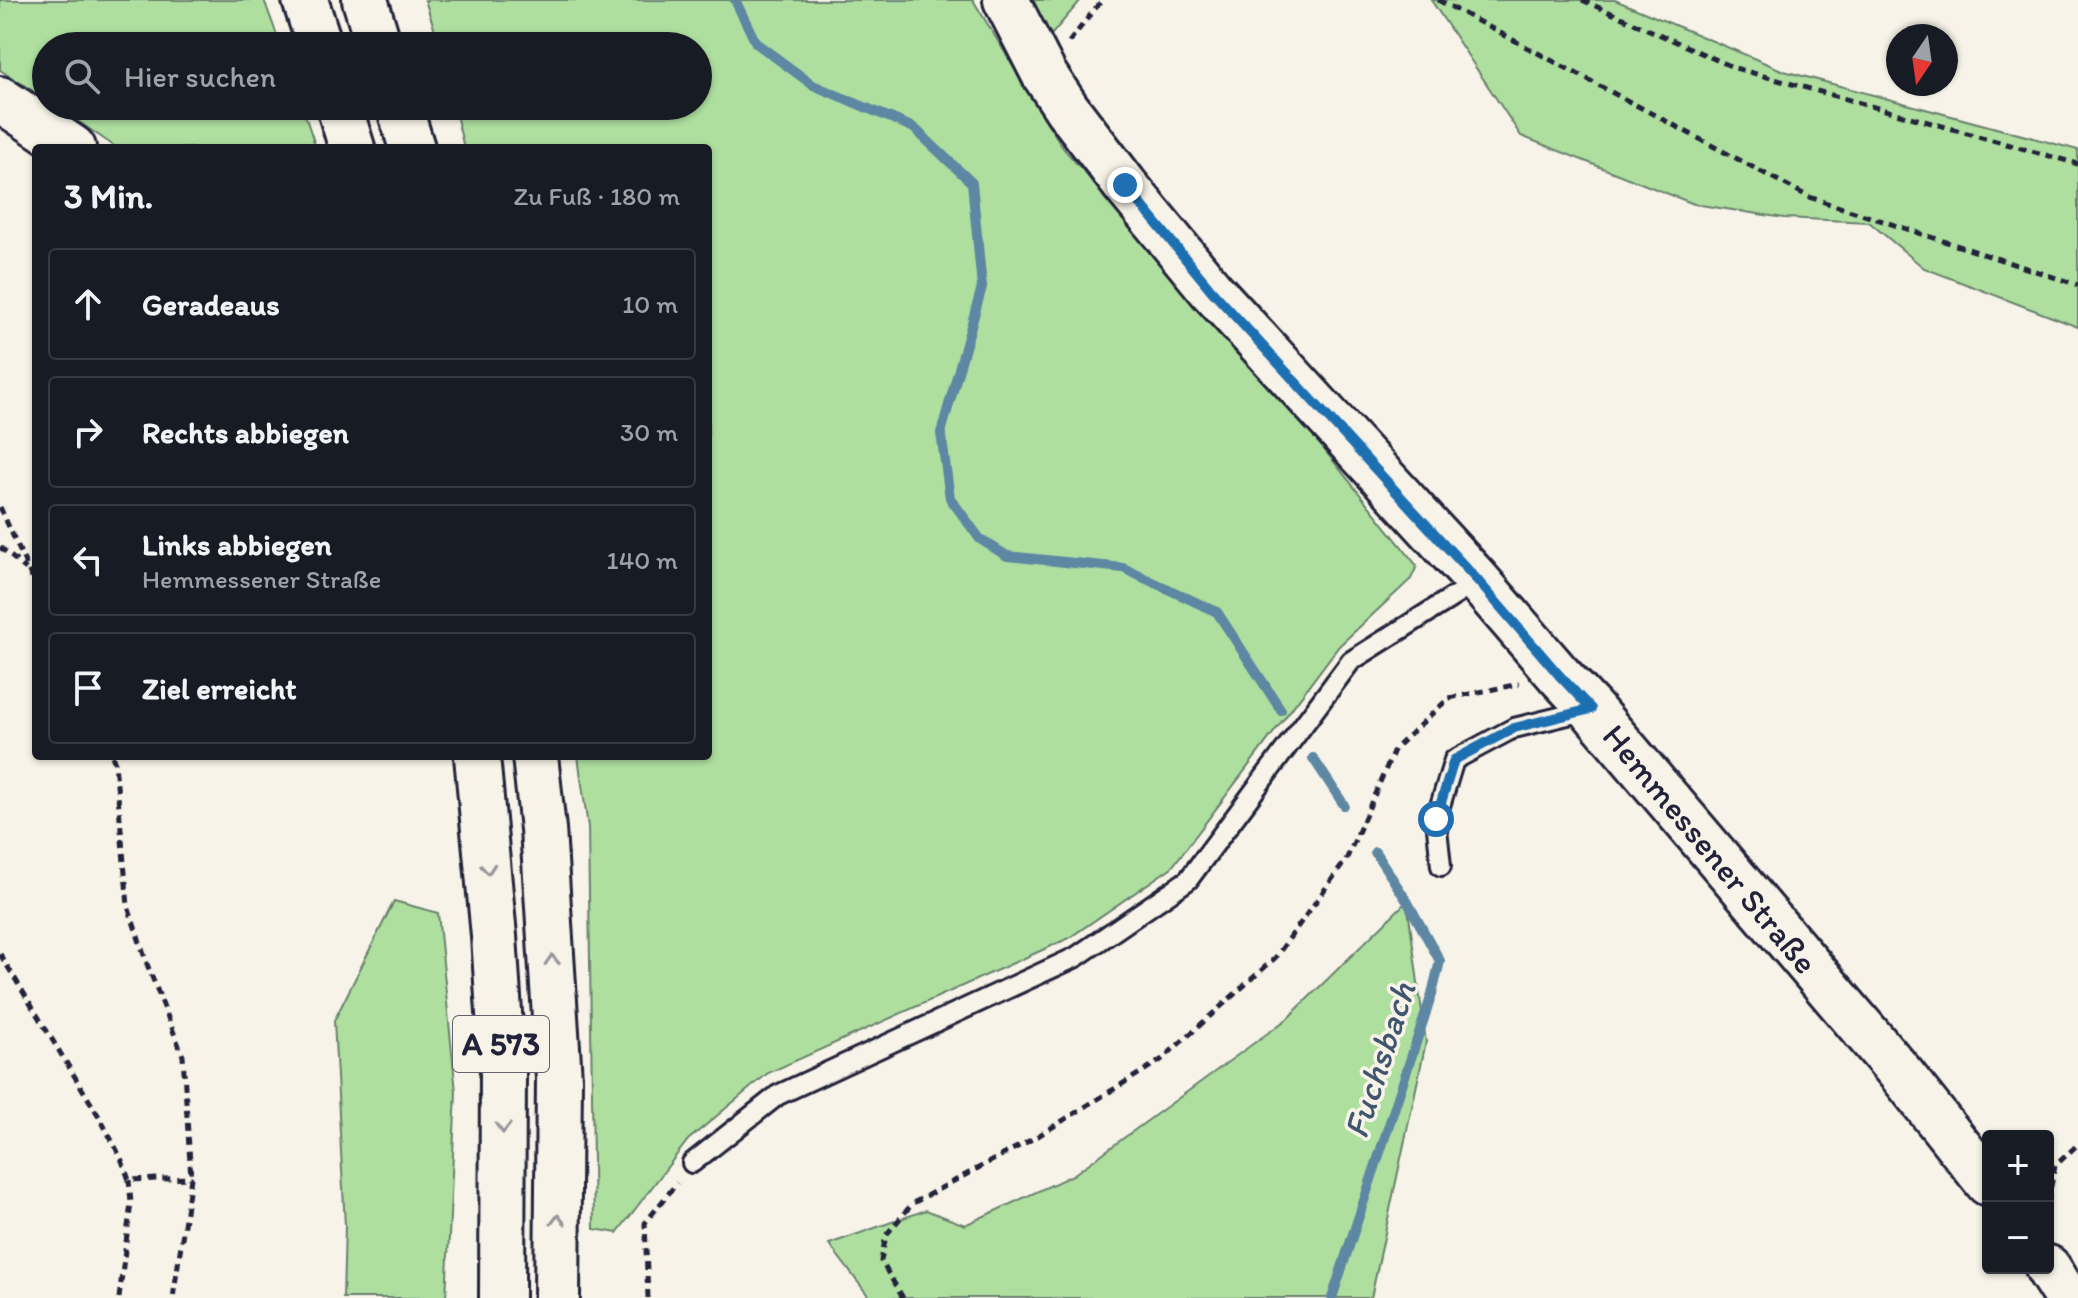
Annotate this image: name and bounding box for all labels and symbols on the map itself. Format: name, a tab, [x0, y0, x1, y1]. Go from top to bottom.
north arrow	[1886, 24, 1958, 96]
route end	[1107, 167, 1143, 203]
street label: Hemmessener Straße	[1594, 716, 1826, 982]
route start	[1418, 801, 1454, 837]
one-way arrow	[480, 863, 497, 876]
one-way arrow	[544, 953, 561, 966]
water label: Fuchsbach	[1334, 976, 1425, 1143]
road number: A 573	[453, 1016, 549, 1072]
one-way arrow	[494, 1122, 512, 1135]
one-way arrow	[549, 1213, 567, 1226]

